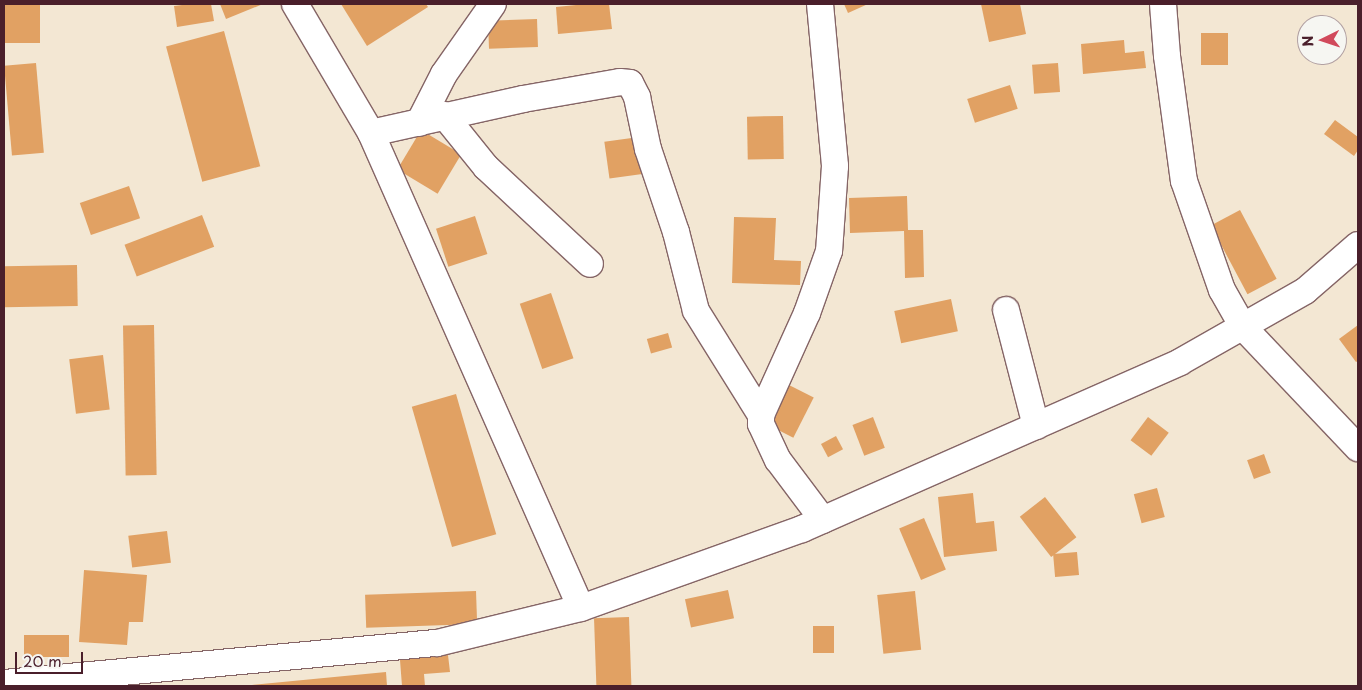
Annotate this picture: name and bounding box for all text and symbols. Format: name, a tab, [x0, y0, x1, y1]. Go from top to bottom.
north arrow	[1297, 15, 1347, 65]
text: N	[1297, 35, 1318, 47]
scale bar	[18, 642, 85, 674]
text: 20 m	[23, 649, 62, 672]

